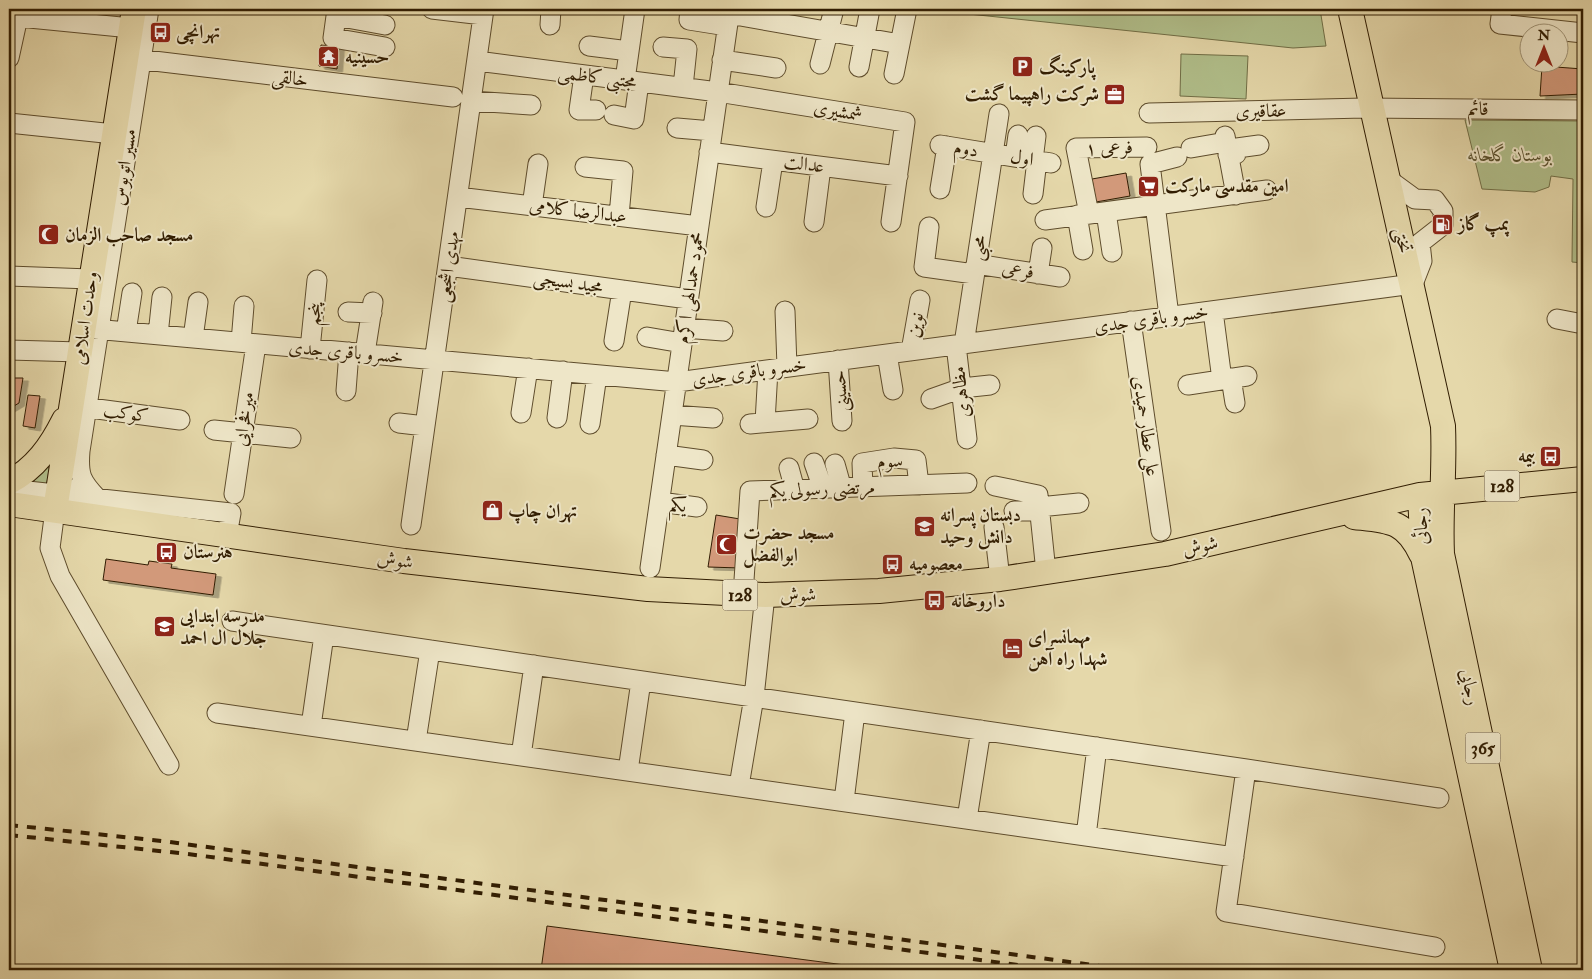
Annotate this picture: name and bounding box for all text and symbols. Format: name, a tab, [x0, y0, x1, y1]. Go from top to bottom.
bus stop icon: تهرانچی	[148, 20, 172, 44]
place label: تهرانچی	[176, 20, 220, 45]
north arrow	[1520, 22, 1570, 72]
text: N	[1537, 27, 1551, 44]
temple icon: حسینیه	[317, 45, 341, 69]
place label: حسینیه	[345, 45, 389, 69]
place label: پارکینگ	[1039, 54, 1096, 81]
parking icon: پارکینگ	[1011, 55, 1035, 79]
street label: مجتبی کاظمی	[556, 60, 638, 97]
street label: خالقی	[270, 64, 309, 93]
place label: شركت راهپيما گشت	[965, 82, 1099, 107]
office icon: شركت راهپيما گشت	[1103, 82, 1127, 106]
street label: شمشیری	[812, 95, 864, 127]
street label: قائم	[1467, 97, 1489, 125]
street label: عقاقیری	[1235, 99, 1287, 123]
street label: مسیر اتوبوس	[106, 127, 142, 207]
street label: دوم	[951, 135, 980, 167]
street label: فرعی ۱	[1085, 135, 1133, 161]
park label: بوستان گلخانه	[1468, 143, 1553, 167]
street label: اول	[1009, 144, 1035, 172]
street label: عدالت	[782, 150, 826, 178]
supermarket icon: امین مقدسی مارکت	[1137, 174, 1161, 198]
place label: امین مقدسی مارکت	[1165, 174, 1289, 199]
street label: عبدالرضا کلامی	[528, 193, 628, 229]
fuel station icon: پمپ گاز	[1430, 212, 1454, 236]
place label: پمپ گاز	[1456, 212, 1510, 238]
mosque icon: مسجد صاحب الزمان	[37, 223, 61, 247]
place label: مسجد صاحب الزمان	[65, 223, 194, 247]
street label: تختی	[1387, 225, 1418, 256]
street label: مهدی اشجعی	[431, 230, 466, 304]
street label: محمود حمدالهی اکرم	[670, 230, 714, 346]
street label: محبی	[964, 233, 995, 263]
street label: فرعی	[1000, 256, 1036, 284]
street label: مجید بسیجی	[532, 265, 605, 300]
street label: وحدت اسلامی	[67, 270, 103, 366]
street label: پنجم	[301, 299, 333, 327]
street label: خسرو باقری جدی	[1092, 299, 1210, 339]
street label: نوین	[901, 310, 929, 340]
street label: خسرو باقری جدی	[287, 335, 405, 369]
street label: خسرو باقری جدی	[690, 352, 808, 392]
street label: مظاهری	[946, 365, 976, 419]
street label: حسینی	[827, 369, 854, 413]
street label: علی عطار حمیدی	[1125, 374, 1165, 478]
street label: میرفخرایی	[228, 390, 261, 448]
street label: کوکب	[102, 398, 150, 428]
place label: بیمه	[1518, 444, 1536, 468]
bus stop icon: بیمه	[1539, 444, 1563, 468]
street label: سوم	[876, 448, 904, 478]
road number: 128	[1484, 471, 1520, 502]
street label: مرتضی رسولی یکم	[769, 475, 876, 508]
street label: یکم	[667, 492, 689, 523]
shop icon: تهران چاپ	[480, 499, 504, 523]
place label: تهران چاپ	[508, 499, 577, 524]
place label: دبستان پسرانه دانش وحید	[940, 503, 1021, 550]
street label: رجائی	[1408, 507, 1434, 545]
school or university icon: دبستان پسرانه دانش وحید	[912, 514, 936, 538]
place label: مسجد حضرت ابوالفضل	[743, 521, 835, 568]
street label: شوش	[1180, 530, 1220, 562]
mosque icon: مسجد حضرت ابوالفضل	[715, 532, 739, 556]
bus stop icon: هنرستان	[155, 540, 179, 564]
place label: هنرستان	[183, 540, 233, 564]
street label: شوش	[375, 546, 415, 574]
bus stop icon: معصومیه	[881, 552, 905, 576]
place label: معصومیه	[909, 552, 963, 576]
road number: 128	[722, 580, 758, 610]
street label: شوش	[780, 583, 816, 607]
bus stop icon: داروخانه	[923, 589, 947, 613]
place label: داروخانه	[951, 589, 1006, 613]
place label: مدرسه ابتدایی جلال ال احمد	[179, 604, 267, 650]
school or university icon: مدرسه ابتدایی جلال ال احمد	[152, 615, 176, 639]
place label: مهمانسرای شهدا راه آهن	[1028, 625, 1107, 672]
hotel icon: مهمانسرای شهدا راه آهن	[1000, 636, 1024, 660]
street label: رجایی	[1453, 666, 1486, 708]
road number: 365	[1466, 732, 1500, 764]

